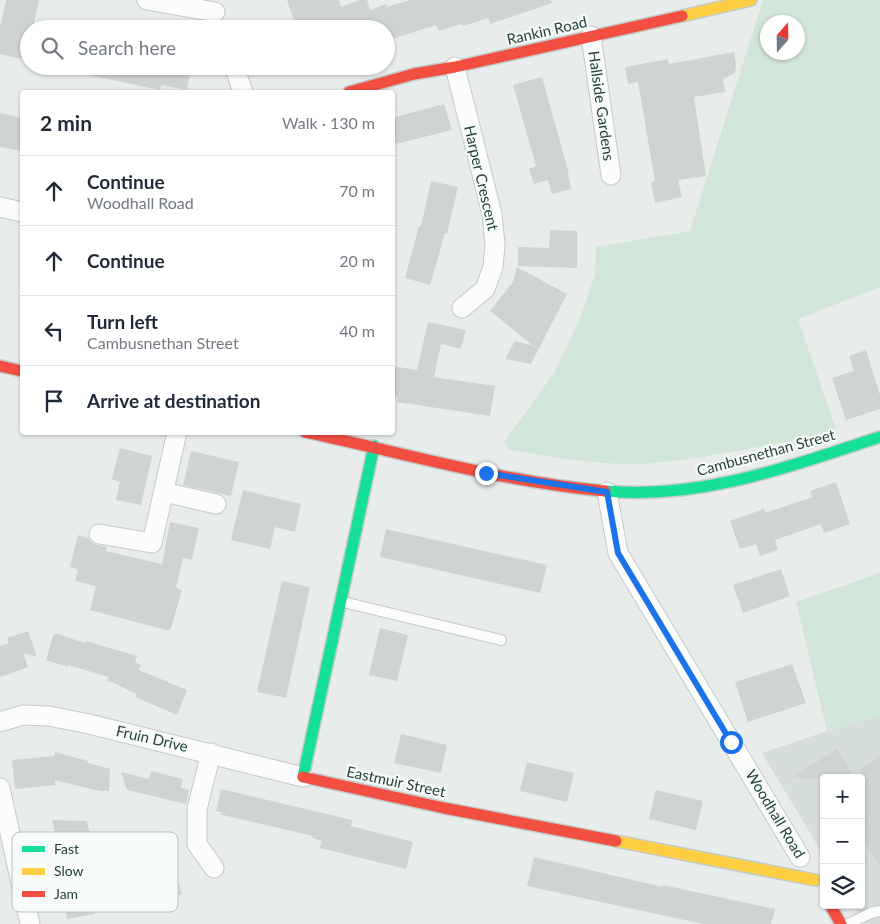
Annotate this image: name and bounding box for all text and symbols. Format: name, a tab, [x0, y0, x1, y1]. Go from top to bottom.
street label: Rankin Road	[505, 12, 589, 48]
north arrow	[760, 15, 805, 60]
search box	[20, 20, 395, 75]
icon: search	[38, 34, 66, 62]
text: Search here	[78, 36, 176, 59]
street label: Hallside Gardens	[585, 50, 619, 162]
text: 2 min	[40, 110, 92, 135]
text: Walk · 130 m	[282, 113, 375, 132]
street label: Harper Crescent	[461, 123, 503, 233]
text: Continue	[87, 170, 165, 193]
icon: ahead	[40, 177, 68, 205]
text: 70 m	[339, 181, 375, 200]
text: Woodhall Road	[87, 193, 194, 212]
icon: ahead	[40, 247, 68, 275]
text: Continue	[87, 249, 165, 272]
text: 20 m	[339, 251, 375, 270]
text: Turn left	[87, 310, 158, 333]
icon: left	[40, 317, 68, 345]
text: 40 m	[339, 321, 375, 340]
text: Cambusnethan Street	[87, 333, 239, 352]
icon: arrive	[40, 387, 68, 415]
text: Arrive at destination	[87, 389, 260, 412]
street label: Cambusnethan Street	[695, 425, 837, 479]
route end	[475, 462, 498, 485]
street label: Fruin Drive	[115, 721, 190, 755]
route start	[720, 731, 743, 754]
street label: Eastmuir Street	[345, 762, 448, 800]
street label: Woodhall Road	[742, 766, 809, 861]
map controls	[820, 774, 865, 909]
button: +	[820, 774, 865, 819]
button: −	[820, 819, 865, 864]
legend	[12, 832, 178, 912]
text: Fast	[54, 840, 79, 857]
text: Slow	[54, 862, 84, 879]
button: layers	[820, 864, 865, 909]
text: Jam	[54, 885, 78, 902]

